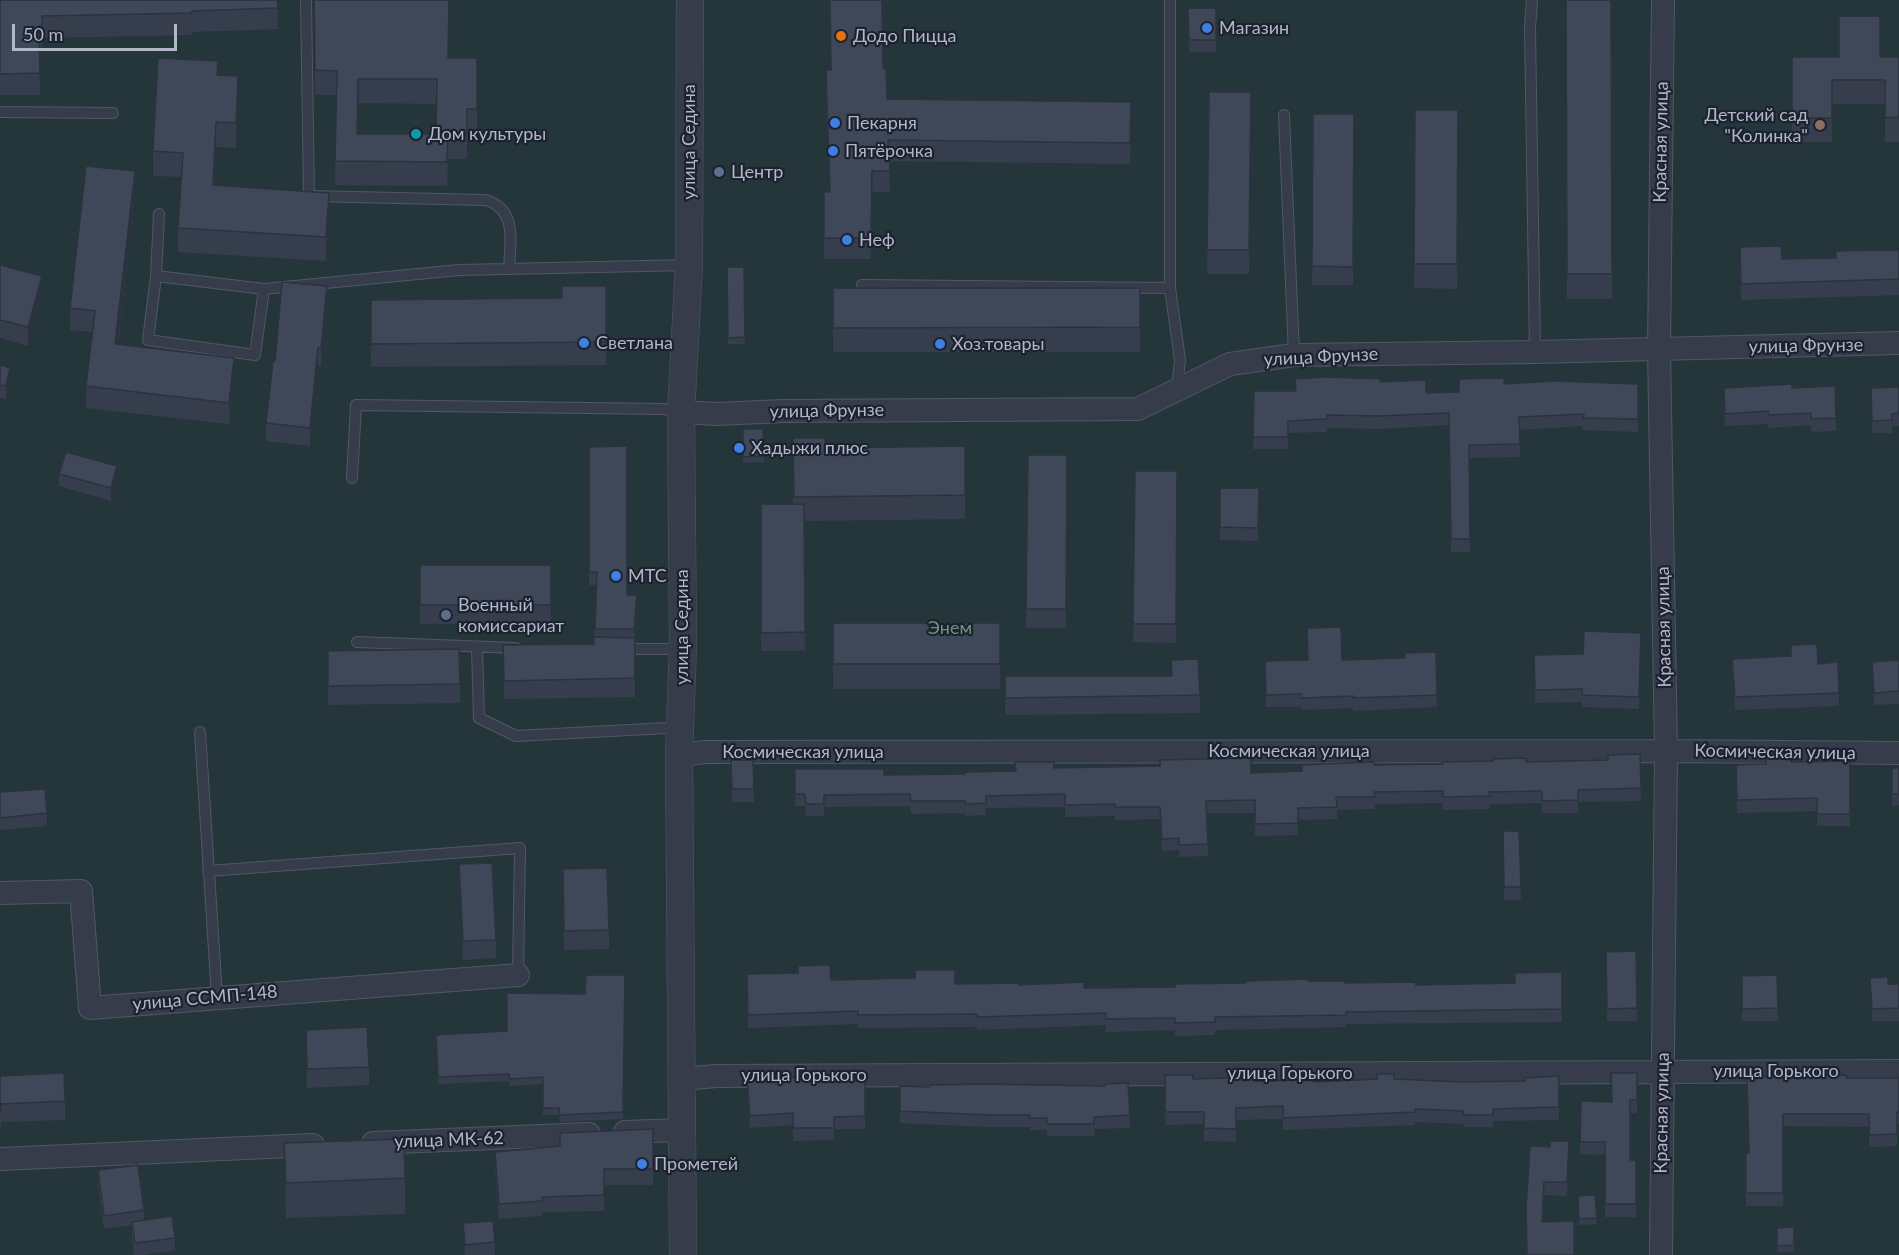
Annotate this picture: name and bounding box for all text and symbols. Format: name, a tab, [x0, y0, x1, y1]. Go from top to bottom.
scale bar	[15, 12, 180, 50]
place label: Магазин	[1219, 17, 1289, 39]
marker: Магазин	[1200, 21, 1214, 35]
text: 50 m	[23, 23, 63, 45]
place label: Додо Пицца	[853, 25, 956, 47]
marker: Додо Пицца	[834, 29, 848, 43]
street label: Красная улица	[1649, 81, 1673, 203]
street label: улица Седина	[678, 84, 700, 200]
place label: Детский сад "Колинка"	[1704, 104, 1808, 146]
place label: Пекарня	[847, 112, 917, 134]
marker: Пекарня	[828, 116, 842, 130]
marker: Детский сад "Колинка"	[1813, 118, 1827, 132]
place label: Дом культуры	[428, 123, 546, 145]
marker: Дом культуры	[409, 127, 423, 141]
place label: Пятёрочка	[845, 140, 933, 162]
marker: Пятёрочка	[826, 144, 840, 158]
place label: Центр	[731, 161, 783, 183]
marker: Центр	[712, 165, 726, 179]
place label: Неф	[859, 229, 895, 251]
marker: Неф	[840, 233, 854, 247]
place label: Светлана	[596, 332, 673, 354]
place label: Хоз.товары	[952, 333, 1044, 355]
street label: улица Фрунзе	[1749, 334, 1863, 358]
marker: Светлана	[577, 336, 591, 350]
marker: Хоз.товары	[933, 337, 947, 351]
street label: улица Фрунзе	[1263, 343, 1379, 371]
street label: улица Фрунзе	[770, 399, 884, 423]
place label: Хадыжи плюс	[751, 437, 868, 459]
marker: Хадыжи плюс	[732, 441, 746, 455]
place label: МТС	[628, 565, 667, 587]
street label: Красная улица	[1652, 566, 1676, 688]
marker: МТС	[609, 569, 623, 583]
street label: улица Седина	[671, 569, 693, 685]
place label: Военный комиссариат	[458, 594, 564, 636]
marker: Военный комиссариат	[439, 608, 453, 622]
park label: Энем	[928, 617, 972, 639]
street label: Космическая улица	[1208, 740, 1370, 762]
street label: Космическая улица	[1694, 740, 1856, 764]
street label: Космическая улица	[722, 741, 884, 763]
street label: улица ССМП-148	[132, 981, 278, 1015]
street label: Красная улица	[1650, 1052, 1674, 1174]
street label: улица Горького	[1713, 1060, 1839, 1082]
street label: улица Горького	[1227, 1062, 1353, 1084]
street label: улица Горького	[741, 1064, 867, 1086]
street label: улица МК-62	[394, 1127, 504, 1153]
place label: Прометей	[654, 1153, 738, 1175]
marker: Прометей	[635, 1157, 649, 1171]

